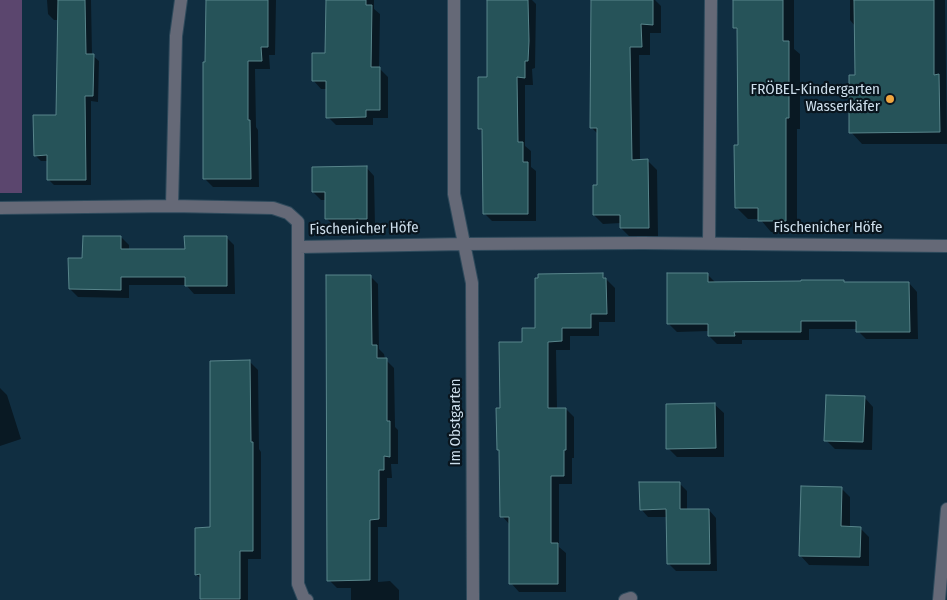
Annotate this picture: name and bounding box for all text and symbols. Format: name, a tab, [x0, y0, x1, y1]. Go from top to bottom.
place label: FRÖBEL-Kindergarten Wasserkäfer	[751, 81, 880, 116]
marker: FRÖBEL-Kindergarten Wasserkäfer	[884, 93, 896, 105]
street label: Fischenicher Höfe	[309, 219, 419, 239]
street label: Fischenicher Höfe	[773, 219, 883, 237]
street label: Im Obstgarten	[447, 379, 465, 465]

